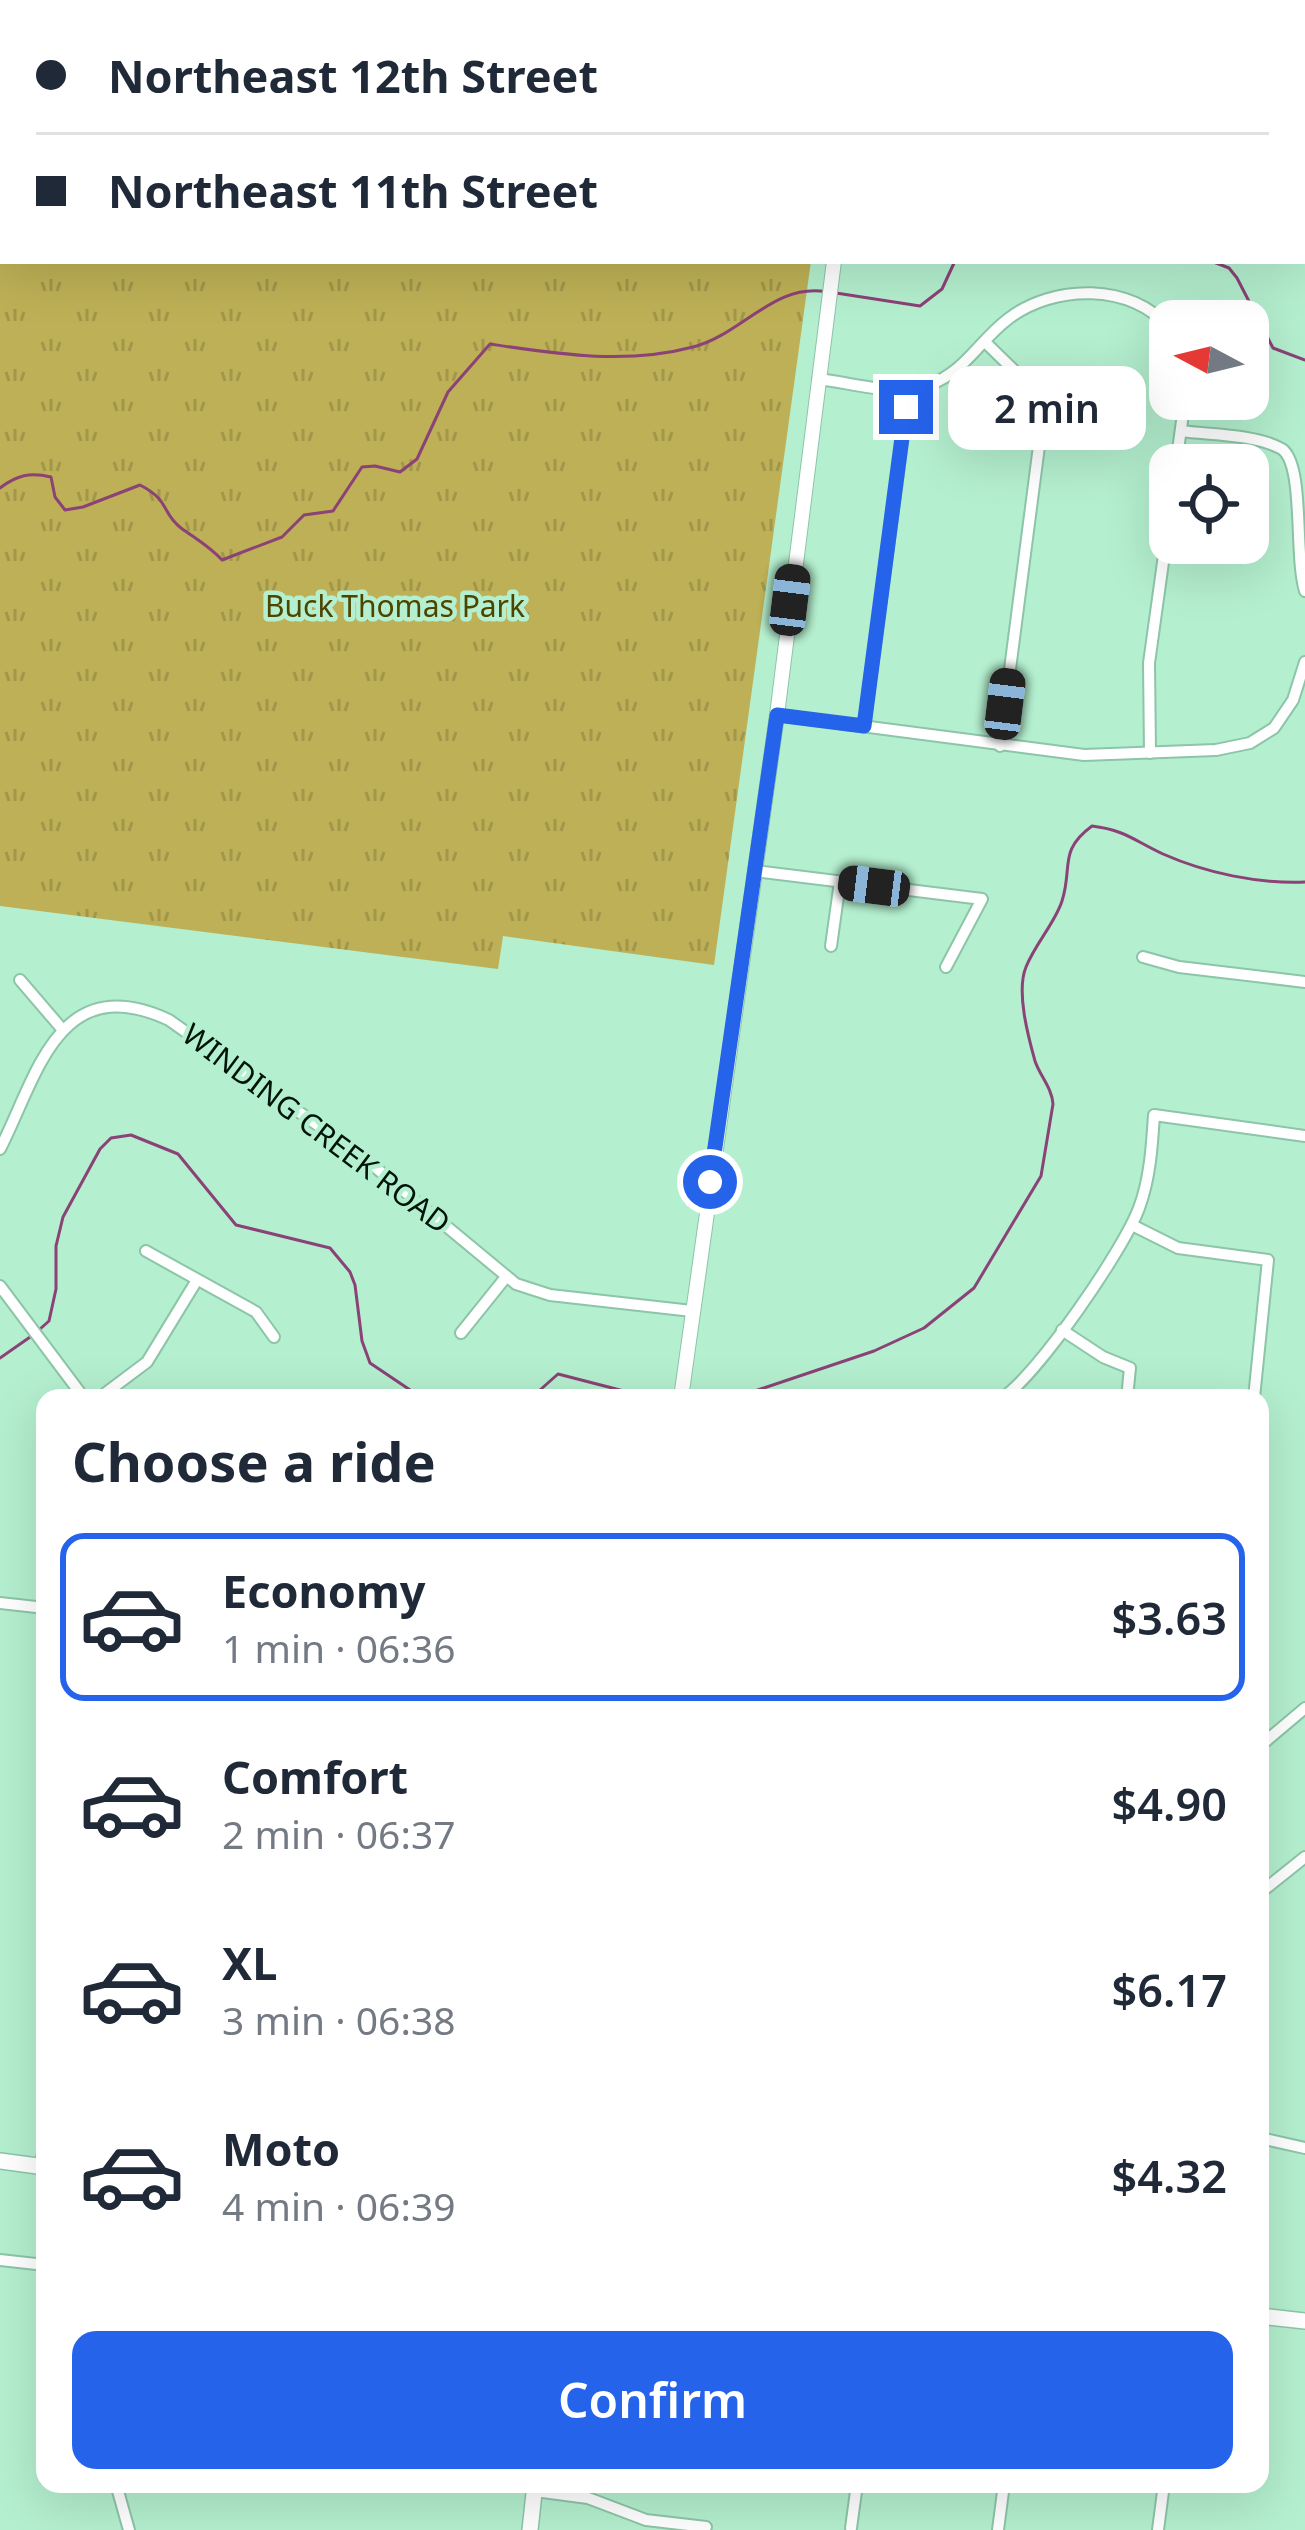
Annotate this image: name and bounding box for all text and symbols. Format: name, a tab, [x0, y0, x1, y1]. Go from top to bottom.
text: Northeast 12th Street	[108, 45, 598, 106]
text: Northeast 11th Street	[108, 160, 598, 221]
north arrow	[1149, 300, 1269, 420]
map controls	[1149, 300, 1269, 564]
callout: 2 min	[948, 365, 1146, 449]
route end	[879, 380, 933, 434]
text: 2 min	[994, 381, 1100, 434]
button: locate	[1149, 444, 1269, 564]
car	[768, 562, 812, 638]
park label: Buck Thomas Park	[265, 585, 525, 626]
car	[983, 666, 1027, 742]
car	[836, 864, 912, 908]
street label: WINDING CREEK ROAD	[175, 1014, 459, 1242]
route start	[683, 1155, 737, 1209]
text: Choose a ride	[72, 1424, 436, 1498]
text: Economy	[222, 1560, 426, 1621]
icon: car	[78, 1563, 186, 1671]
text: $3.63	[1112, 1587, 1227, 1648]
text: 1 min · 06:36	[222, 1621, 456, 1674]
text: Comfort	[222, 1746, 408, 1807]
icon: car	[78, 1749, 186, 1857]
text: $4.90	[1112, 1773, 1227, 1834]
text: 2 min · 06:37	[222, 1807, 456, 1860]
text: XL	[222, 1932, 277, 1993]
icon: car	[78, 1935, 186, 2043]
text: $6.17	[1112, 1959, 1227, 2020]
text: 3 min · 06:38	[222, 1993, 456, 2046]
text: Moto	[222, 2118, 340, 2179]
icon: car	[78, 2121, 186, 2229]
text: $4.32	[1112, 2145, 1227, 2206]
text: 4 min · 06:39	[222, 2179, 456, 2232]
button: Confirm	[72, 2331, 1233, 2469]

